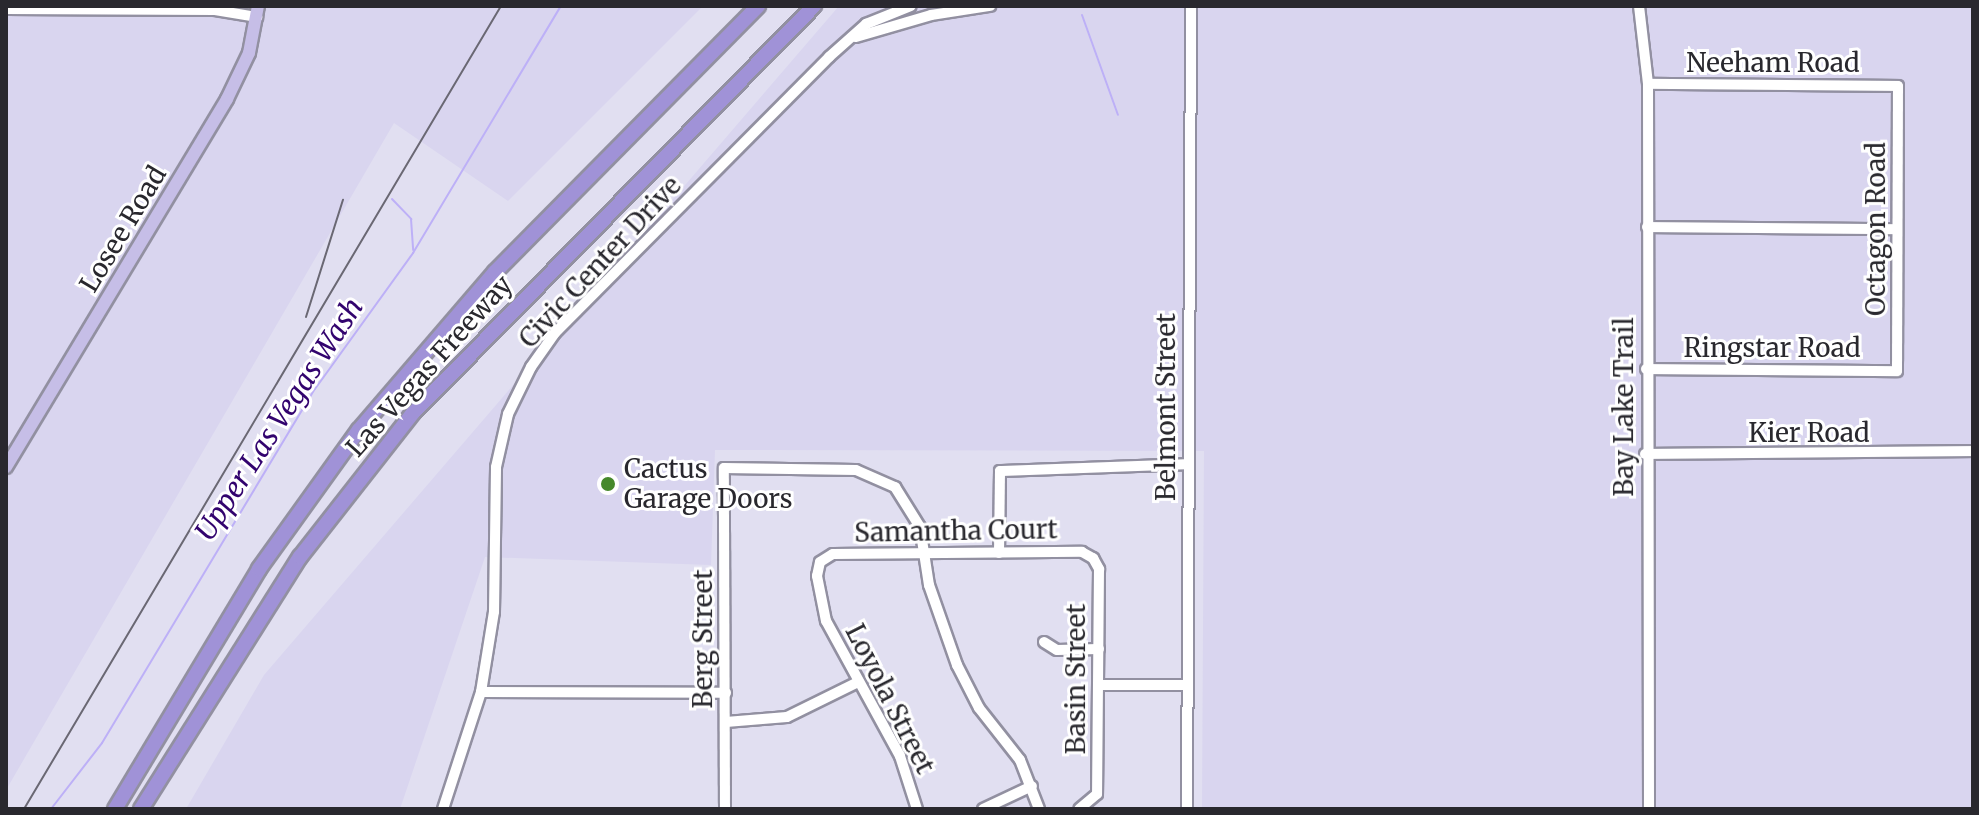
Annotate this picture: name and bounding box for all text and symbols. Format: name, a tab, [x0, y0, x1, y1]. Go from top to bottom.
street label: Neeham Road	[1686, 47, 1860, 79]
street label: Octagon Road	[1860, 142, 1892, 316]
street label: Losee Road	[73, 160, 173, 298]
street label: Civic Center Drive	[513, 170, 687, 354]
street label: Las Vegas Freeway	[340, 269, 518, 463]
water label: Upper Las Vegas Wash	[188, 292, 370, 546]
street label: Belmont Street	[1150, 313, 1182, 501]
street label: Bay Lake Trail	[1608, 317, 1640, 497]
street label: Ringstar Road	[1683, 332, 1861, 364]
street label: Kier Road	[1748, 417, 1870, 449]
place label: Cactus Garage Doors	[624, 453, 792, 514]
marker: Cactus Garage Doors	[599, 475, 617, 493]
street label: Samantha Court	[854, 514, 1058, 548]
street label: Berg Street	[687, 569, 719, 709]
street label: Basin Street	[1060, 604, 1092, 754]
street label: Loyola Street	[839, 619, 941, 779]

